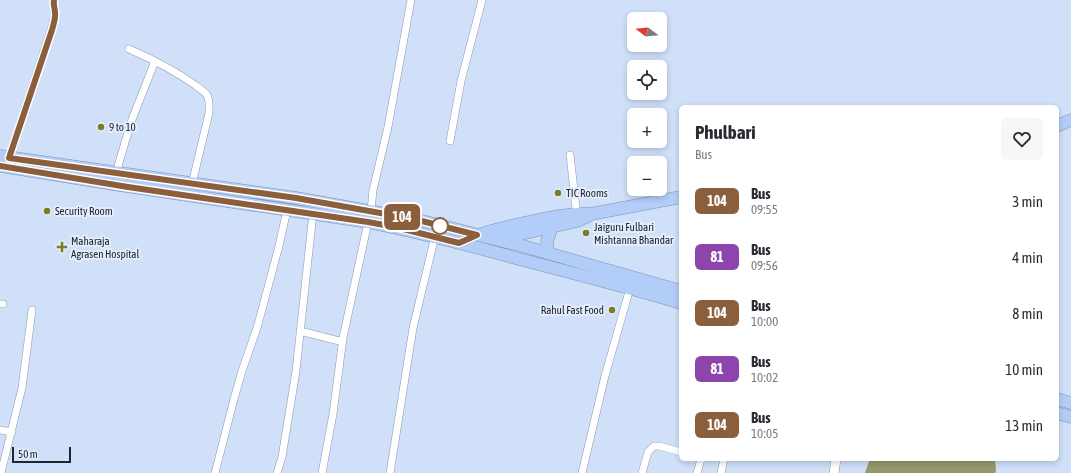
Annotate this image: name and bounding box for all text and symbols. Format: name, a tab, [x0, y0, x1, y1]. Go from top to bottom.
north arrow	[627, 12, 667, 52]
map controls	[627, 12, 667, 196]
button: locate	[627, 60, 667, 100]
button: +	[627, 108, 667, 148]
button: heart	[1001, 118, 1043, 160]
place label: 9 to 10	[109, 121, 136, 133]
text: Phulbari	[695, 121, 756, 143]
marker: 9 to 10	[96, 122, 106, 132]
text: Bus	[695, 147, 712, 162]
button: −	[627, 156, 667, 196]
text: Bus	[751, 185, 771, 202]
place label: TIC Rooms	[566, 187, 608, 199]
marker: TIC Rooms	[553, 188, 563, 198]
text: 104	[707, 193, 727, 209]
text: 3 min	[1012, 193, 1043, 210]
text: 09:55	[751, 202, 778, 217]
line badge: 104	[379, 204, 425, 230]
place label: Security Room	[55, 205, 113, 217]
marker: Security Room	[42, 206, 52, 216]
text: 104	[392, 209, 412, 225]
unlabelled marker	[431, 217, 449, 235]
place label: Jaiguru Fulbari Mishtanna Bhandar	[594, 221, 674, 246]
marker: Jaiguru Fulbari Mishtanna Bhandar	[581, 228, 591, 238]
place label: Maharaja Agrasen Hospital	[71, 235, 139, 260]
marker: Maharaja Agrasen Hospital	[56, 241, 68, 253]
text: Bus	[751, 241, 771, 258]
text: 81	[710, 249, 724, 265]
text: 4 min	[1012, 249, 1043, 266]
text: 09:56	[751, 258, 778, 273]
text: Bus	[751, 297, 771, 314]
place label: Rahul Fast Food	[541, 304, 604, 316]
marker: Rahul Fast Food	[607, 305, 617, 315]
text: 104	[707, 305, 727, 321]
text: 8 min	[1012, 305, 1043, 322]
text: 10:00	[751, 314, 778, 329]
text: Bus	[751, 353, 771, 370]
text: 81	[710, 361, 724, 377]
text: 10 min	[1005, 361, 1043, 378]
text: 10:02	[751, 370, 778, 385]
text: Bus	[751, 409, 771, 426]
text: 104	[707, 417, 727, 433]
text: 13 min	[1005, 417, 1043, 434]
text: 10:05	[751, 426, 778, 441]
scale bar	[12, 445, 71, 464]
text: 50 m	[18, 448, 38, 460]

